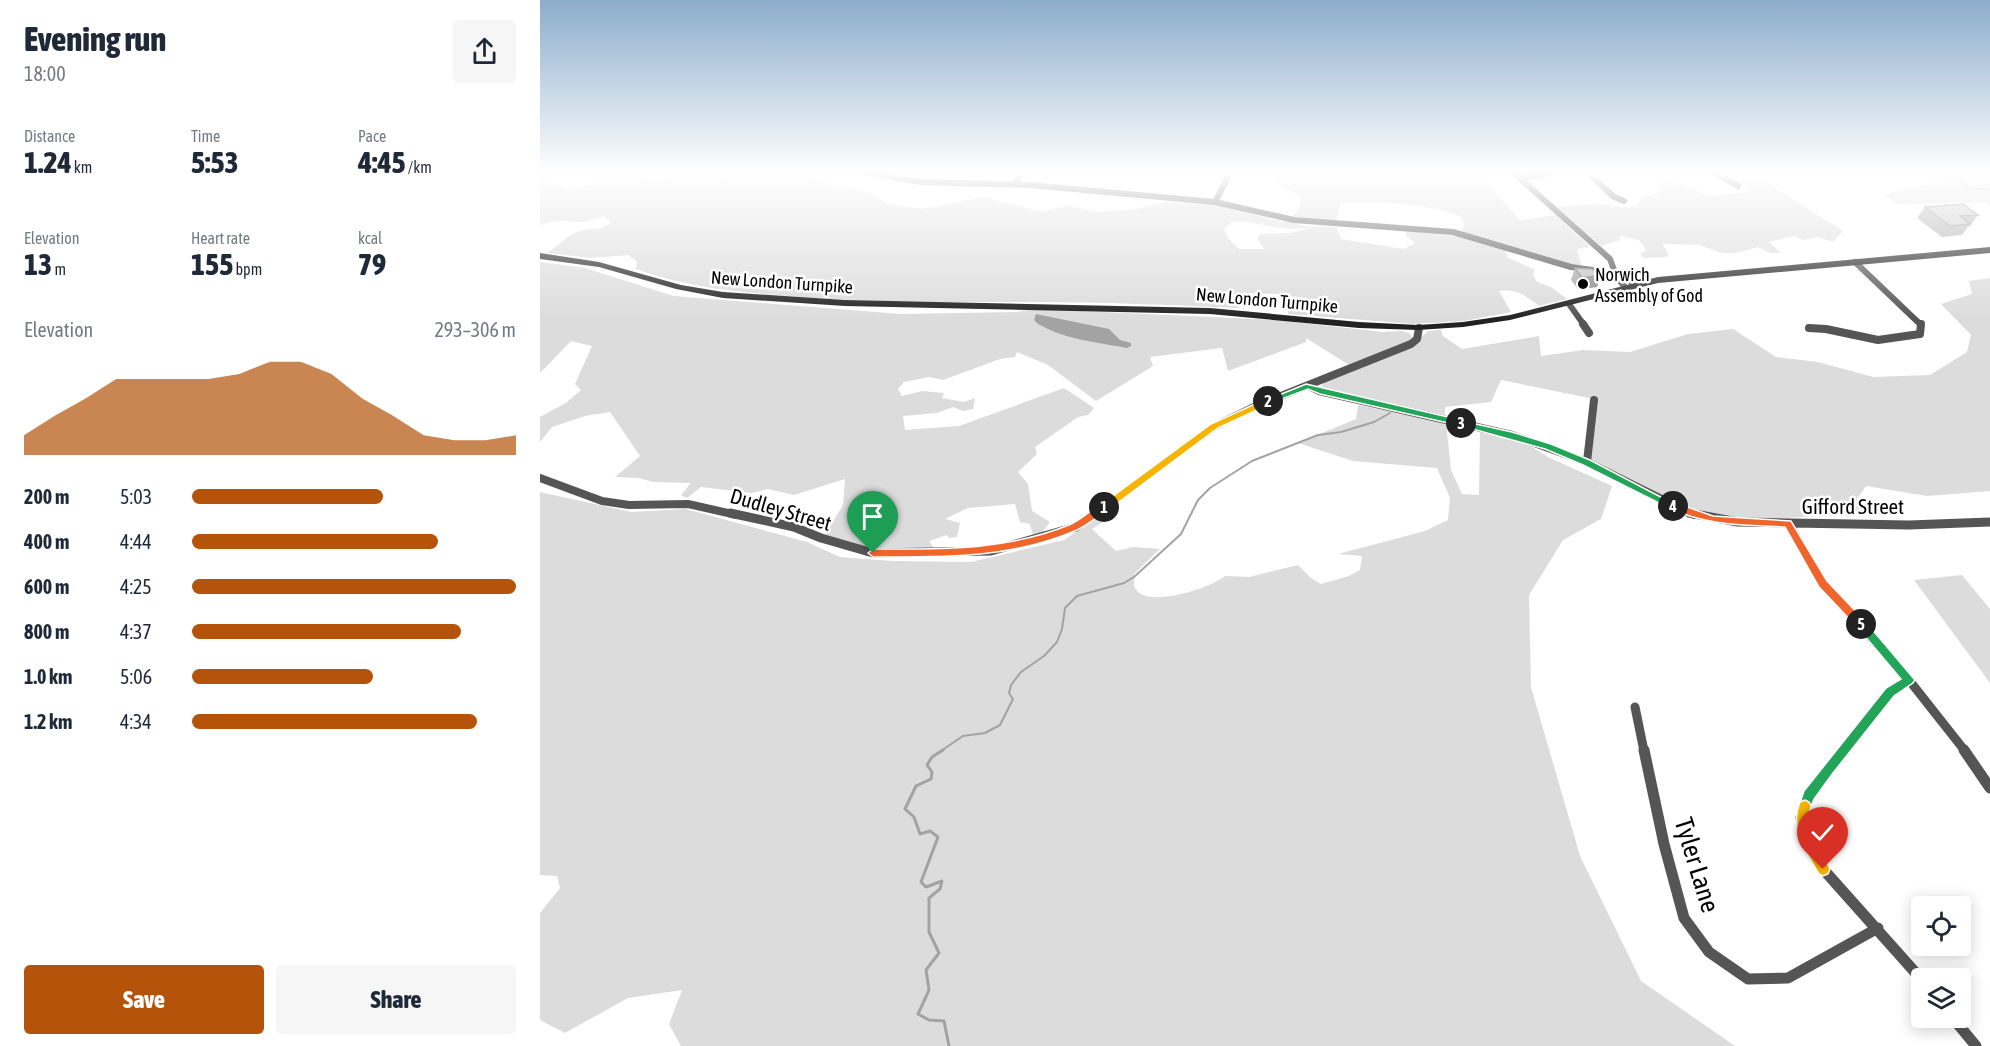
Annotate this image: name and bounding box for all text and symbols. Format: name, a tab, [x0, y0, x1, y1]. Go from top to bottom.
text: Evening run	[24, 20, 166, 58]
button: share	[453, 20, 516, 83]
text: 18:00	[24, 62, 66, 85]
text: Distance	[24, 127, 75, 145]
text: Time	[191, 127, 220, 145]
text: Pace	[358, 127, 386, 145]
text: 1.24	[24, 145, 72, 179]
text: 5:53	[191, 145, 239, 179]
text: 4:45	[358, 145, 406, 179]
text: km	[72, 158, 92, 176]
text: /km	[406, 158, 432, 176]
text: Elevation	[24, 229, 79, 247]
text: Heart rate	[191, 229, 250, 247]
text: kcal	[358, 229, 382, 247]
text: 13	[24, 247, 52, 281]
text: 155	[191, 247, 233, 281]
text: 79	[358, 247, 386, 281]
text: m	[52, 260, 66, 278]
text: bpm	[233, 260, 262, 278]
place label: Norwich Assembly of God	[1595, 264, 1703, 306]
street label: New London Turnpike	[710, 267, 854, 297]
marker: Norwich Assembly of God	[1576, 277, 1590, 291]
street label: New London Turnpike	[1195, 283, 1339, 317]
text: Elevation	[24, 318, 93, 341]
text: 293–306 m	[434, 318, 516, 341]
pin: 2	[1253, 386, 1283, 416]
text: 2	[1264, 392, 1272, 410]
pin: 3	[1446, 408, 1476, 438]
text: 3	[1457, 414, 1465, 432]
street label: Dudley Street	[728, 483, 834, 535]
text: 200 m	[24, 485, 69, 508]
text: 5:03	[120, 485, 152, 508]
pin	[847, 491, 898, 553]
pin: 4	[1658, 491, 1688, 521]
pin: 1	[1089, 492, 1119, 522]
street label: Gifford Street	[1802, 494, 1904, 518]
text: 4	[1669, 497, 1677, 515]
text: 1	[1100, 498, 1108, 516]
icon: arrive	[856, 500, 889, 533]
text: 400 m	[24, 530, 69, 553]
text: 4:44	[120, 530, 152, 553]
text: 600 m	[24, 575, 69, 598]
text: 4:25	[120, 575, 152, 598]
pin: 5	[1846, 609, 1876, 639]
text: 5	[1857, 615, 1865, 633]
text: 800 m	[24, 620, 69, 643]
text: 4:37	[120, 620, 152, 643]
text: 1.0 km	[24, 665, 72, 688]
text: 5:06	[120, 665, 152, 688]
text: 1.2 km	[24, 710, 72, 733]
text: 4:34	[120, 710, 152, 733]
pin	[1797, 807, 1848, 869]
street label: Tyler Lane	[1668, 814, 1726, 916]
icon: check	[1806, 816, 1839, 849]
map controls	[1911, 896, 1971, 1028]
button: locate	[1911, 896, 1971, 956]
button: Save	[24, 965, 264, 1034]
button: Share	[276, 965, 516, 1034]
button: layers	[1911, 968, 1971, 1028]

